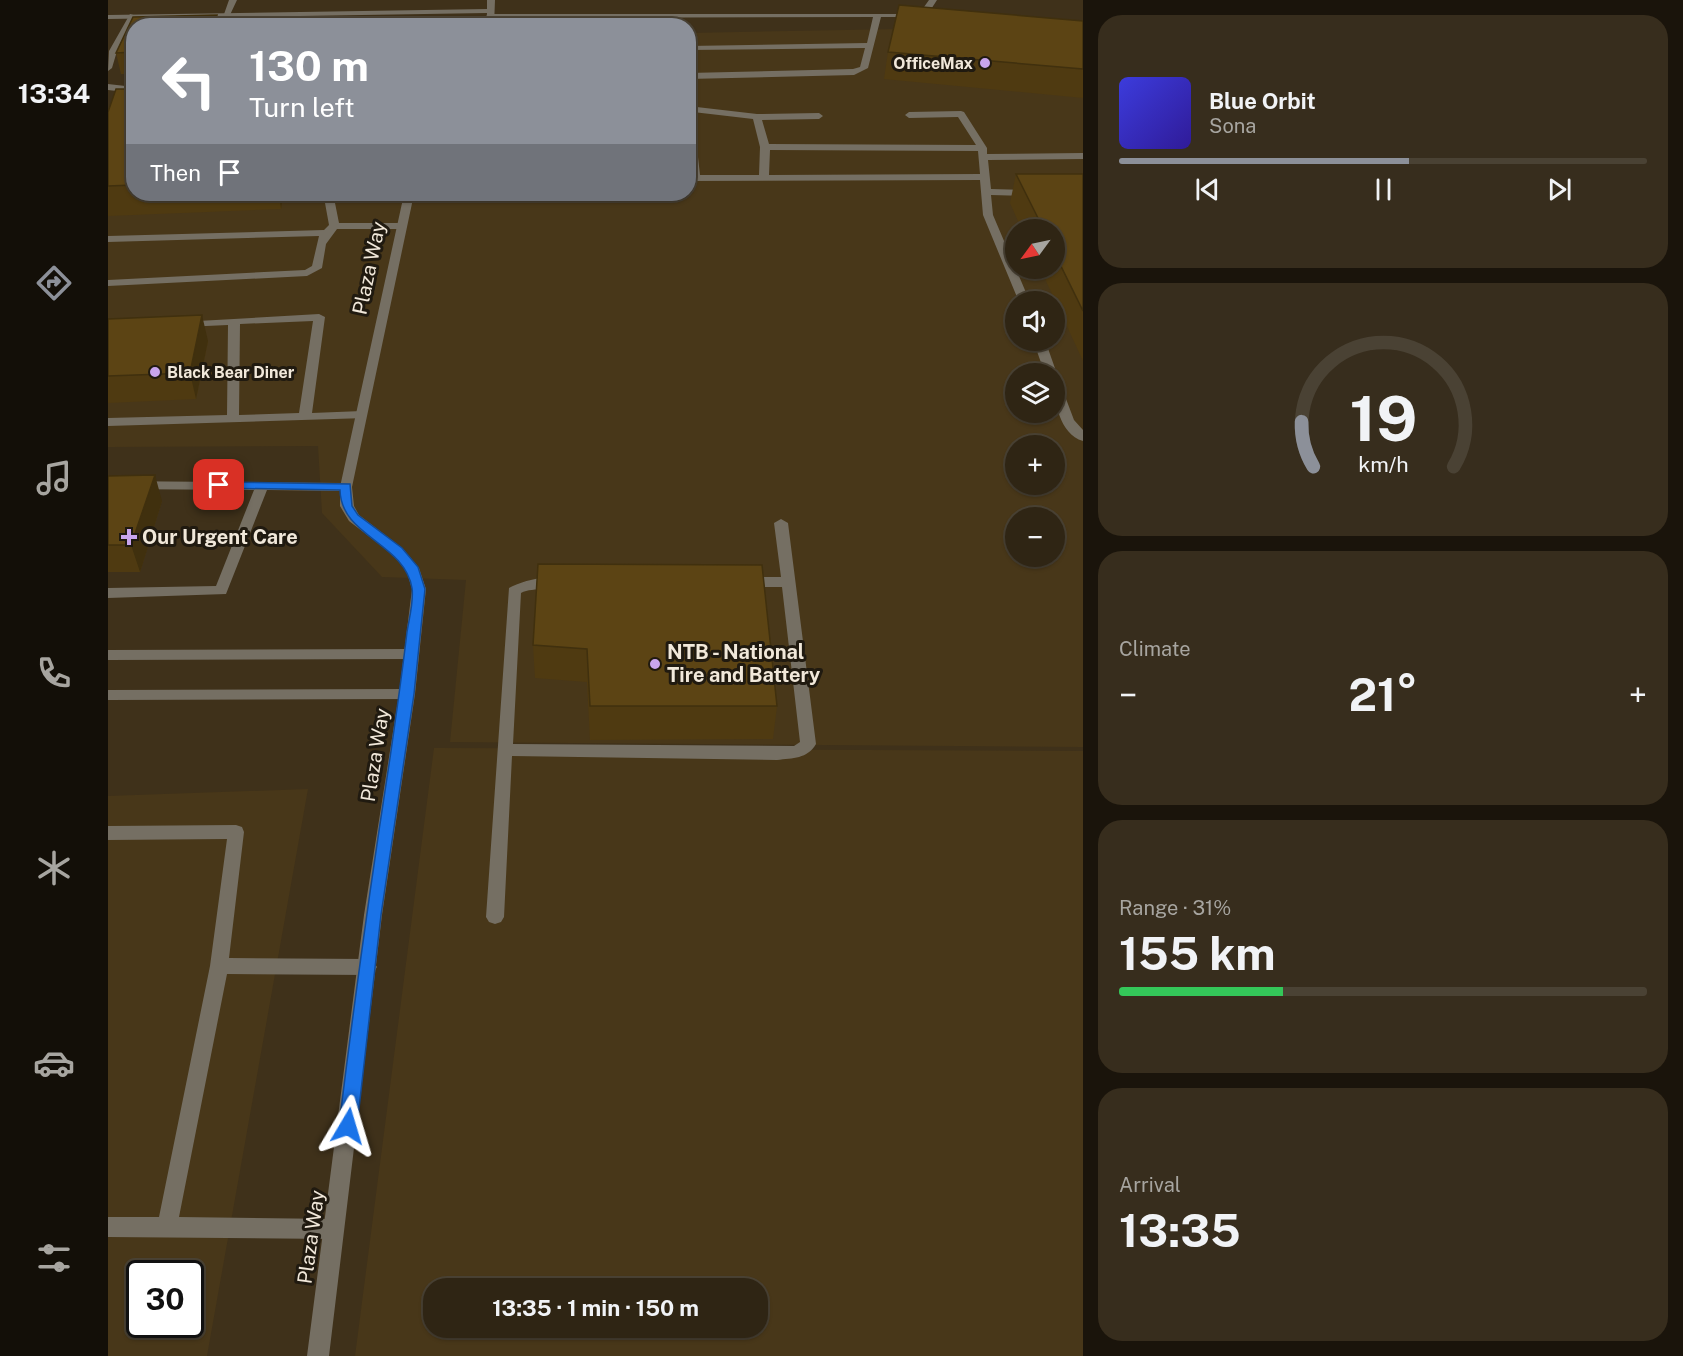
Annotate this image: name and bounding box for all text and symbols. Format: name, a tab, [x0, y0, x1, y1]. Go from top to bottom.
text: 130 m	[249, 41, 369, 90]
icon: left	[150, 42, 228, 120]
place label: OfficeMax	[893, 54, 974, 73]
marker: OfficeMax	[978, 56, 992, 70]
text: 13:34	[18, 77, 90, 109]
text: Blue Orbit	[1209, 88, 1316, 114]
text: Turn left	[249, 91, 355, 123]
text: Sona	[1209, 114, 1256, 138]
icon: arrive	[213, 156, 246, 189]
text: Then	[150, 160, 201, 186]
icon: previous	[1191, 173, 1224, 206]
icon: pause	[1367, 173, 1400, 206]
icon: next	[1543, 173, 1576, 206]
street label: Plaza Way	[347, 219, 391, 317]
north arrow	[1005, 219, 1065, 279]
map controls	[1005, 219, 1065, 567]
icon: directions	[33, 262, 75, 304]
button: sound	[1005, 291, 1065, 351]
place label: Black Bear Diner	[167, 363, 295, 382]
button: layers	[1005, 363, 1065, 423]
marker: Black Bear Diner	[148, 365, 162, 379]
text: 19	[1349, 382, 1417, 455]
button: +	[1005, 435, 1065, 495]
text: km/h	[1358, 452, 1408, 477]
icon: music	[33, 457, 75, 499]
pin	[193, 459, 244, 510]
icon: arrive	[202, 468, 235, 501]
button: −	[1005, 507, 1065, 567]
place label: Our Urgent Care	[142, 525, 298, 549]
marker: Our Urgent Care	[120, 528, 138, 546]
text: Climate	[1119, 637, 1191, 661]
place label: NTB - National Tire and Battery	[667, 640, 820, 687]
icon: phone	[33, 652, 75, 694]
marker: NTB - National Tire and Battery	[648, 657, 662, 671]
text: 21°	[1348, 668, 1418, 721]
text: −	[1119, 676, 1137, 714]
text: +	[1629, 676, 1647, 714]
street label: Plaza Way	[356, 706, 394, 804]
icon: climate	[33, 847, 75, 889]
text: Range · 31%	[1119, 896, 1231, 920]
text: 155 km	[1119, 927, 1276, 980]
icon: car	[33, 1042, 75, 1084]
position arrow	[316, 1094, 380, 1158]
text: Arrival	[1119, 1173, 1181, 1197]
street label: Plaza Way	[293, 1188, 330, 1285]
text: 13:35	[1119, 1204, 1241, 1257]
icon: filters	[33, 1237, 75, 1279]
speed limit sign: 30	[126, 1260, 204, 1338]
text: 13:35 · 1 min · 150 m	[492, 1295, 699, 1321]

